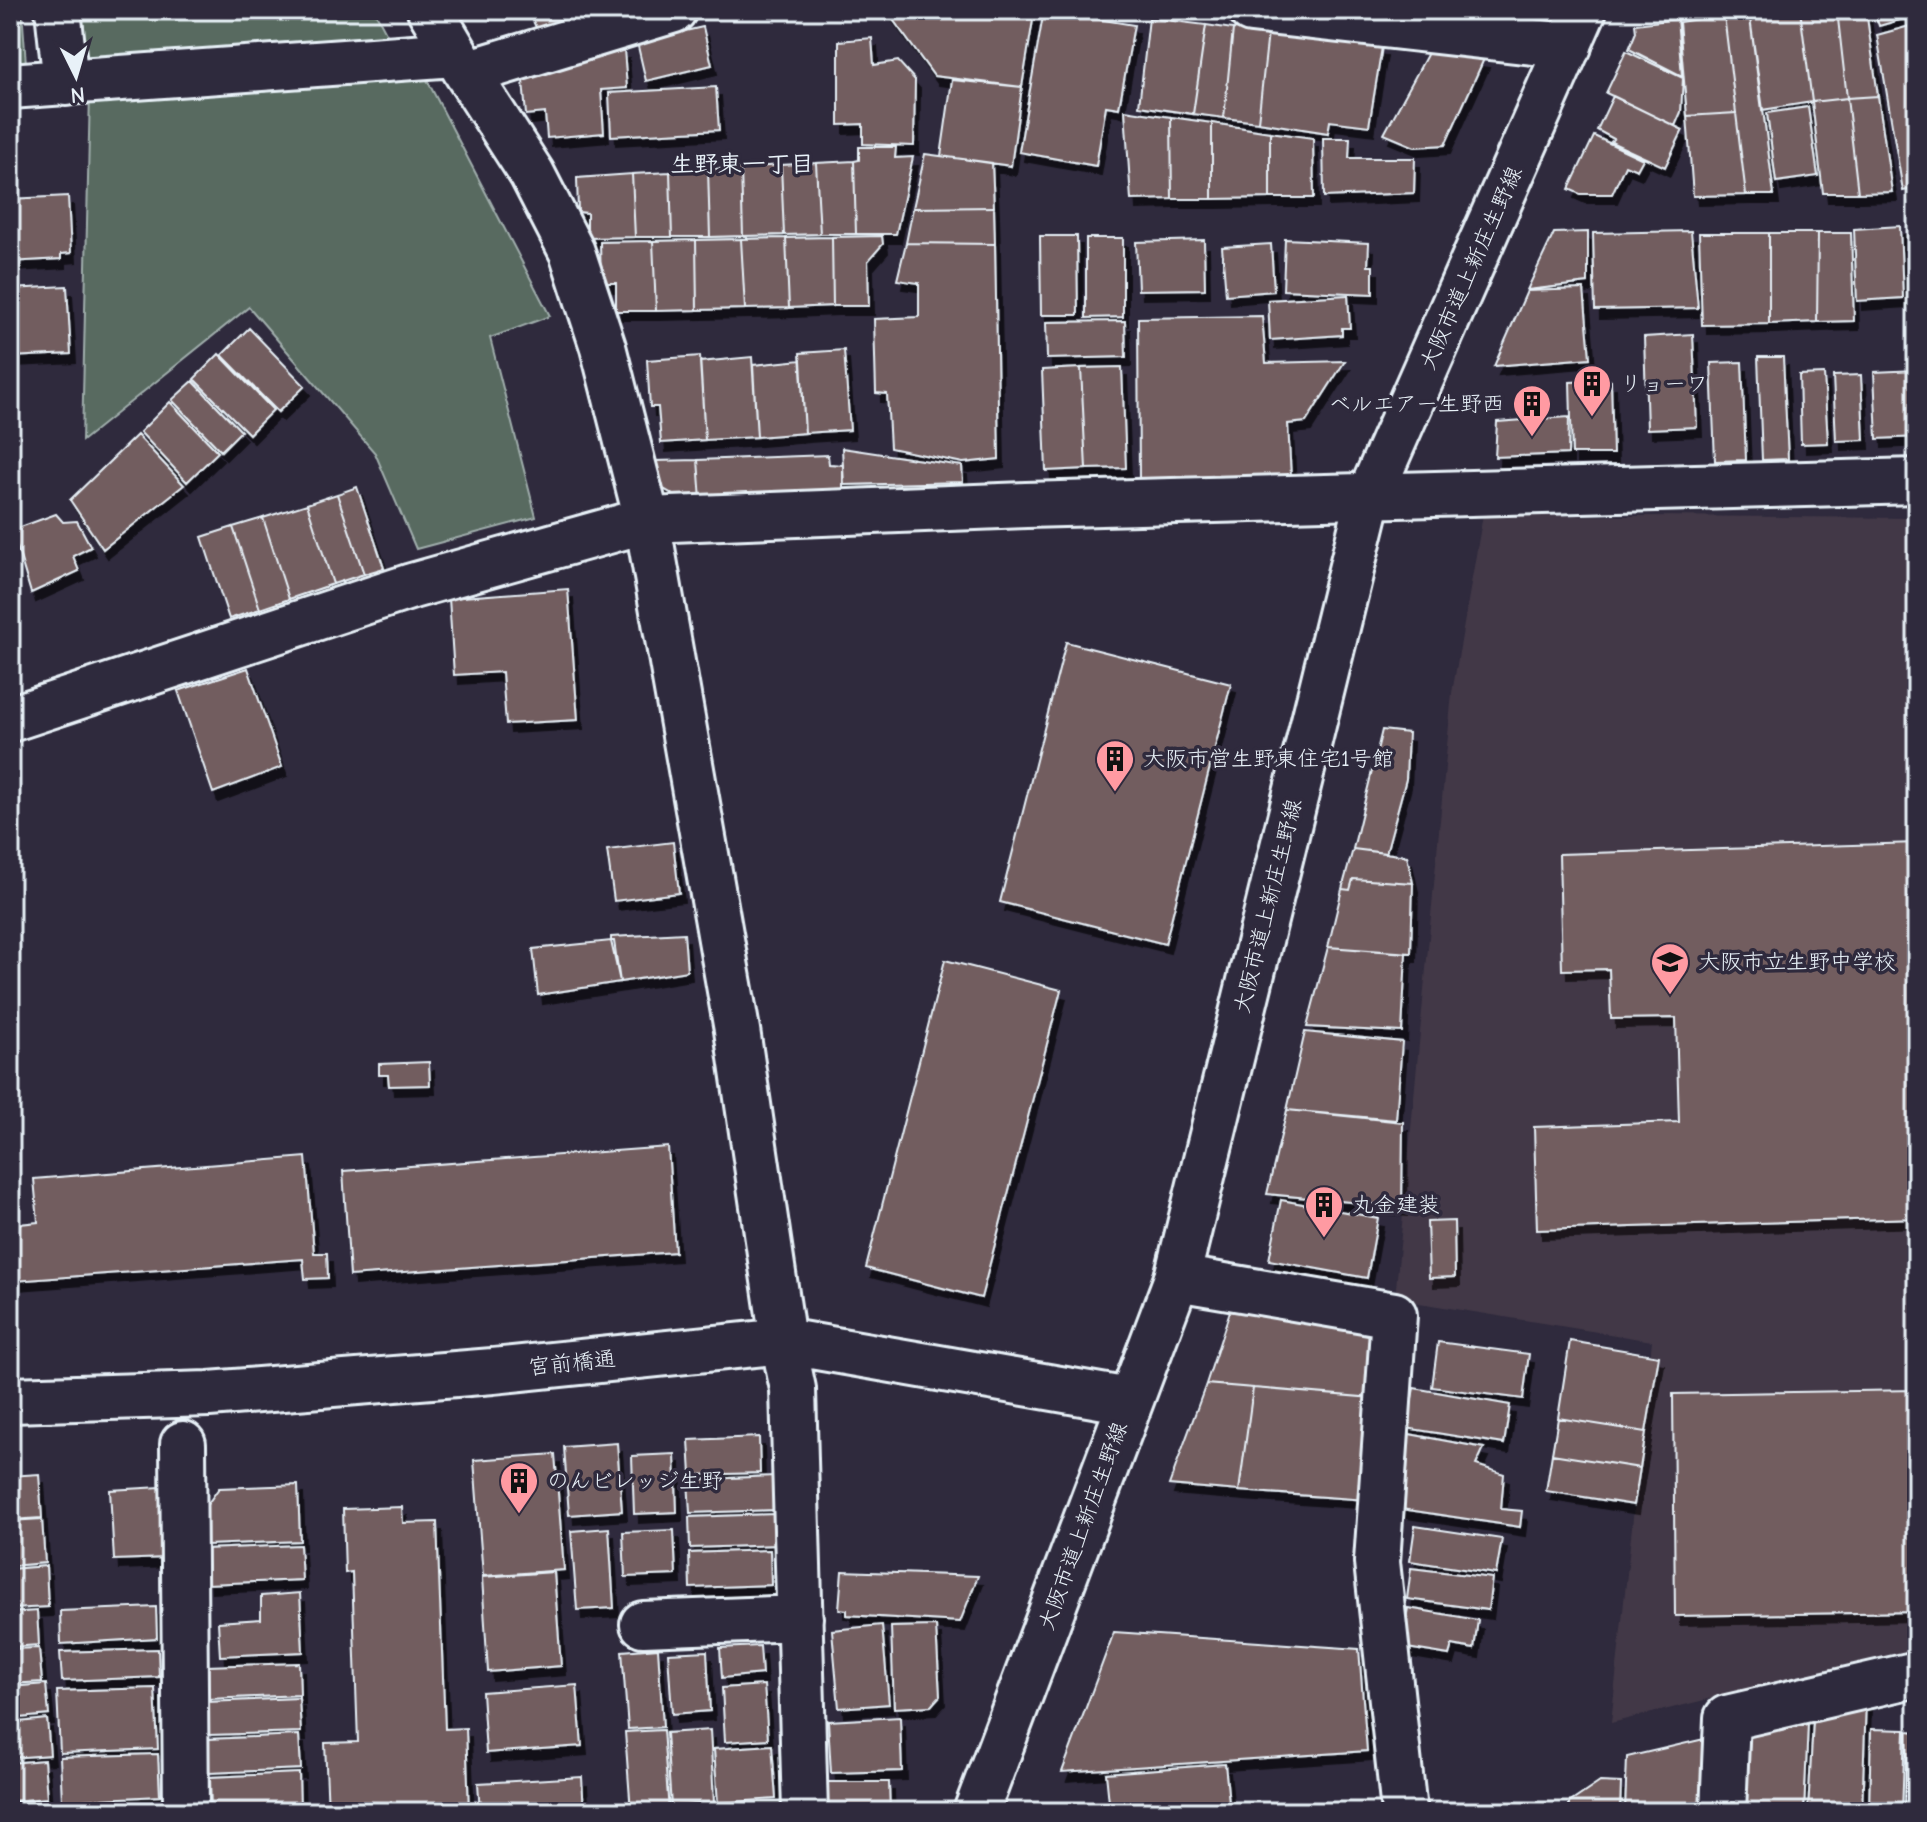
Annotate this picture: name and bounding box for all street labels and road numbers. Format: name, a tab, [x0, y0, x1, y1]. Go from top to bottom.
street label: 大阪市道上新庄生野線	[1414, 162, 1528, 374]
street label: 大阪市道上新庄生野線	[1229, 796, 1307, 1016]
street label: 宮前橋通	[527, 1345, 617, 1381]
street label: 大阪市道上新庄生野線	[1033, 1418, 1133, 1634]

